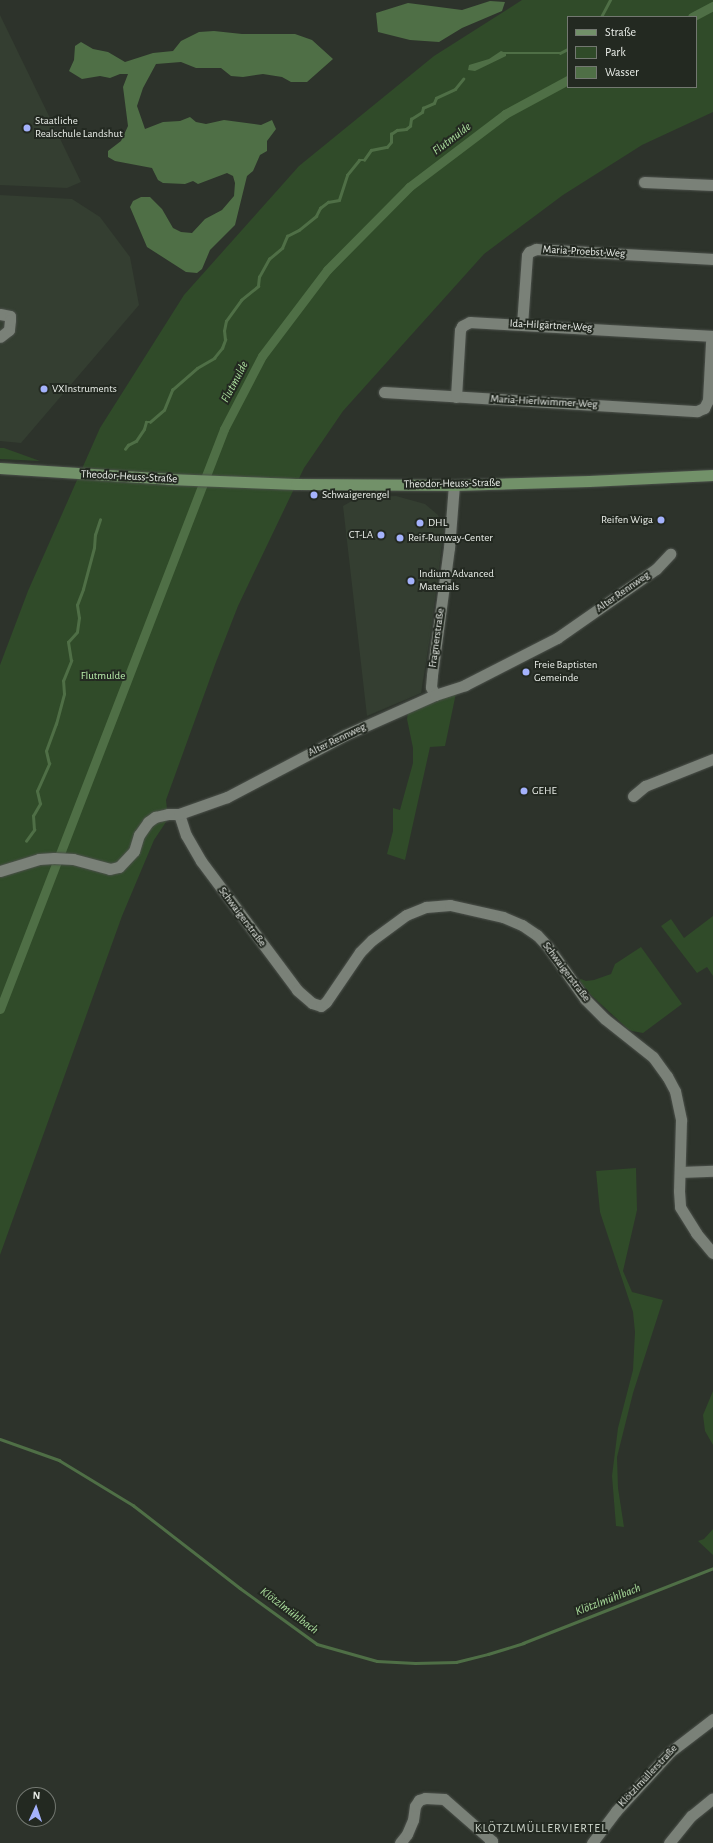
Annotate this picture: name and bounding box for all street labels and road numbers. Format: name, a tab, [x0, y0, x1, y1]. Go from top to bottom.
street label: Maria-Proebst-Weg	[542, 243, 626, 261]
street label: Ida-Hilgärtner-Weg	[509, 317, 593, 335]
street label: Maria-Hierlwimmer-Weg	[490, 393, 598, 411]
street label: Theodor-Heuss-Straße	[80, 468, 178, 486]
street label: Theodor-Heuss-Straße	[404, 477, 500, 491]
street label: Alter Rennweg	[594, 569, 652, 615]
street label: Fragnerstraße	[426, 607, 448, 669]
street label: Alter Rennweg	[306, 720, 368, 760]
street label: Schwaigerstraße	[215, 885, 269, 949]
street label: Schwaigerstraße	[539, 940, 593, 1004]
street label: Klötzlmüllerstraße	[616, 1742, 680, 1810]

